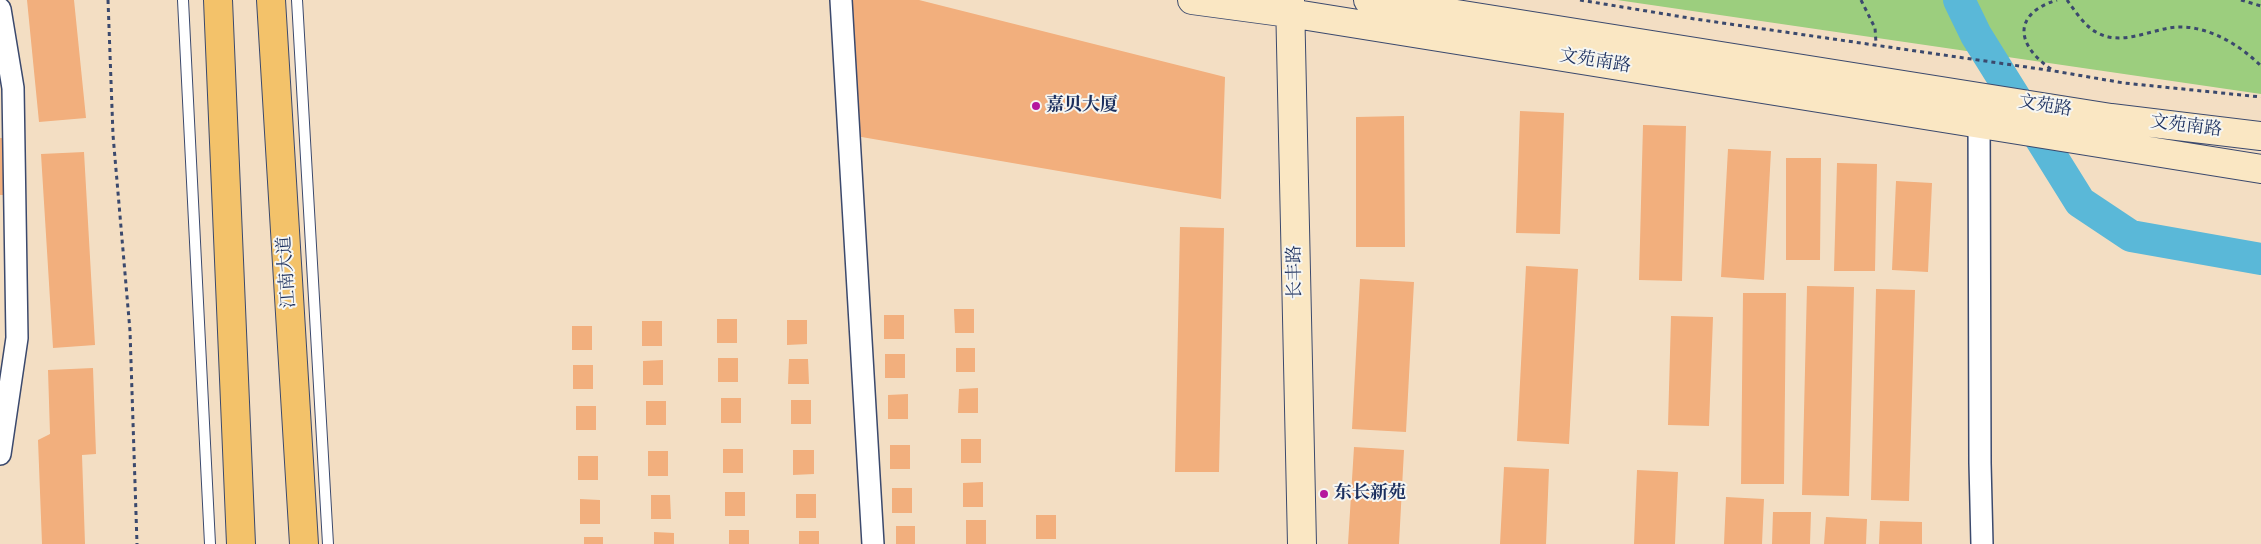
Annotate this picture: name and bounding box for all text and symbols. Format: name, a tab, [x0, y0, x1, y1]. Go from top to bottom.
street label: 文苑南路	[1558, 46, 1632, 78]
street label: 文苑路	[2017, 92, 2073, 122]
place label: 嘉贝大厦	[1046, 95, 1118, 117]
marker: 嘉贝大厦	[1030, 100, 1042, 112]
street label: 文苑南路	[2149, 112, 2223, 142]
street label: 江南大道	[275, 235, 301, 309]
street label: 长丰路	[1285, 245, 1307, 299]
place label: 东长新苑	[1334, 483, 1406, 505]
marker: 东长新苑	[1318, 488, 1330, 500]

